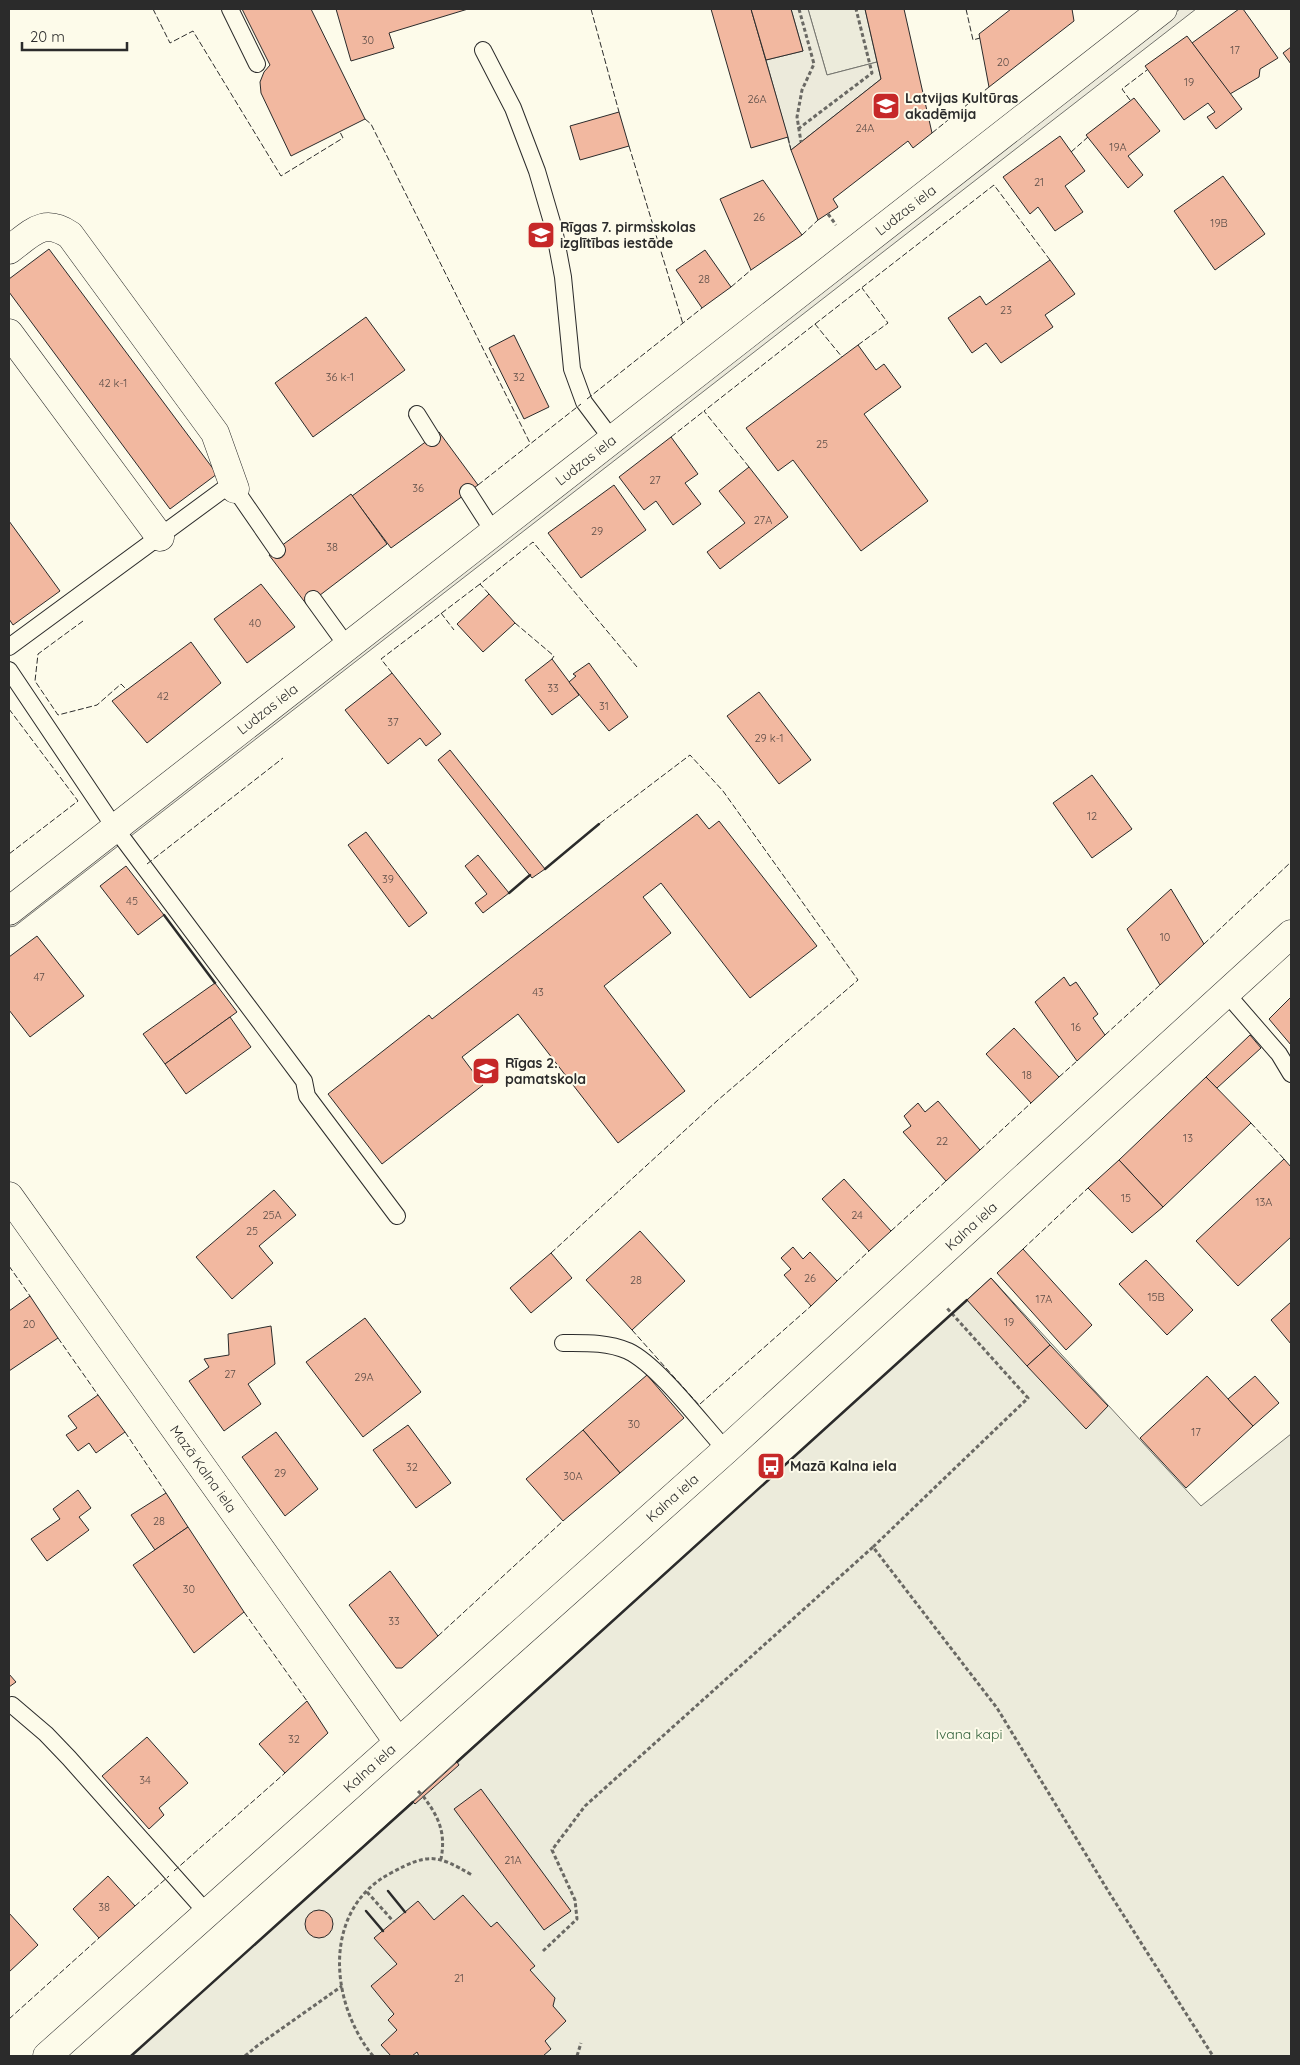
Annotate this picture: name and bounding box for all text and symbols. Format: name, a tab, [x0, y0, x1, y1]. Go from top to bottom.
scale bar	[22, 20, 128, 52]
text: 20 m	[30, 27, 65, 46]
house number: 30	[362, 33, 374, 47]
house number: 17	[1230, 43, 1240, 57]
house number: 20	[997, 55, 1009, 69]
house number: 19	[1184, 75, 1194, 89]
place label: Latvijas Kultūras akadēmija	[905, 89, 1018, 123]
school or university icon: Latvijas Kultūras akadēmija	[871, 91, 901, 121]
house number: 26A	[747, 92, 767, 106]
house number: 24A	[856, 121, 874, 135]
house number: 19A	[1109, 140, 1127, 154]
house number: 21	[1034, 175, 1044, 189]
street label: Ludzas iela	[872, 181, 940, 239]
house number: 26	[753, 210, 765, 224]
house number: 19B	[1210, 216, 1228, 230]
place label: Rīgas 7. pirmsskolas izglītības iestāde	[560, 218, 696, 252]
school or university icon: Rīgas 7. pirmsskolas izglītības iestāde	[526, 220, 556, 250]
house number: 28	[698, 272, 710, 286]
house number: 23	[1000, 303, 1012, 317]
house number: 36 k-1	[326, 370, 354, 384]
house number: 32	[513, 370, 525, 384]
house number: 42 k-1	[99, 376, 127, 390]
street label: Ludzas iela	[552, 431, 620, 490]
house number: 25	[816, 437, 828, 451]
house number: 27	[649, 473, 661, 487]
house number: 36	[412, 481, 424, 495]
house number: 27A	[754, 513, 772, 527]
house number: 29	[591, 524, 603, 538]
house number: 38	[326, 540, 338, 554]
house number: 40	[249, 616, 261, 630]
street label: Ludzas iela	[233, 680, 301, 738]
house number: 33	[547, 681, 559, 695]
house number: 42	[157, 689, 169, 703]
house number: 31	[599, 699, 609, 713]
house number: 37	[387, 715, 399, 729]
house number: 29 k-1	[755, 731, 783, 745]
house number: 12	[1087, 809, 1097, 823]
house number: 39	[382, 872, 394, 886]
house number: 45	[126, 894, 138, 908]
house number: 10	[1160, 930, 1170, 944]
house number: 47	[33, 970, 45, 984]
house number: 43	[532, 985, 544, 999]
house number: 16	[1071, 1020, 1081, 1034]
place label: Rīgas 2. pamatskola	[505, 1054, 586, 1088]
school or university icon: Rīgas 2. pamatskola	[471, 1056, 501, 1086]
house number: 18	[1022, 1068, 1032, 1082]
house number: 13	[1183, 1131, 1193, 1145]
house number: 22	[936, 1134, 948, 1148]
house number: 15	[1121, 1191, 1131, 1205]
house number: 13A	[1256, 1195, 1272, 1209]
street label: Kalna iela	[941, 1198, 1001, 1254]
house number: 25A	[262, 1208, 282, 1222]
house number: 24	[851, 1208, 863, 1222]
house number: 25	[246, 1224, 258, 1238]
house number: 26	[804, 1271, 816, 1285]
house number: 28	[630, 1273, 642, 1287]
house number: 15B	[1147, 1290, 1165, 1304]
house number: 17A	[1036, 1292, 1052, 1306]
house number: 19	[1004, 1315, 1014, 1329]
house number: 20	[23, 1317, 35, 1331]
house number: 27	[224, 1367, 236, 1381]
house number: 29A	[354, 1370, 374, 1384]
house number: 30	[628, 1417, 640, 1431]
street label: Mazā Kalna iela	[166, 1422, 241, 1516]
house number: 17	[1191, 1425, 1201, 1439]
bus stop icon: Mazā Kalna iela	[756, 1451, 786, 1481]
place label: Mazā Kalna iela	[790, 1457, 897, 1475]
house number: 32	[406, 1460, 418, 1474]
house number: 29	[274, 1466, 286, 1480]
house number: 30A	[563, 1469, 583, 1483]
street label: Kalna iela	[642, 1470, 702, 1526]
house number: 28	[153, 1514, 165, 1528]
house number: 30	[183, 1582, 195, 1596]
house number: 33	[388, 1614, 400, 1628]
park label: Ivana kapi	[935, 1725, 1003, 1743]
house number: 32	[288, 1732, 300, 1746]
street label: Kalna iela	[339, 1740, 399, 1796]
house number: 34	[139, 1773, 151, 1787]
house number: 21A	[504, 1853, 522, 1867]
house number: 38	[98, 1900, 110, 1914]
house number: 21	[454, 1971, 464, 1985]

